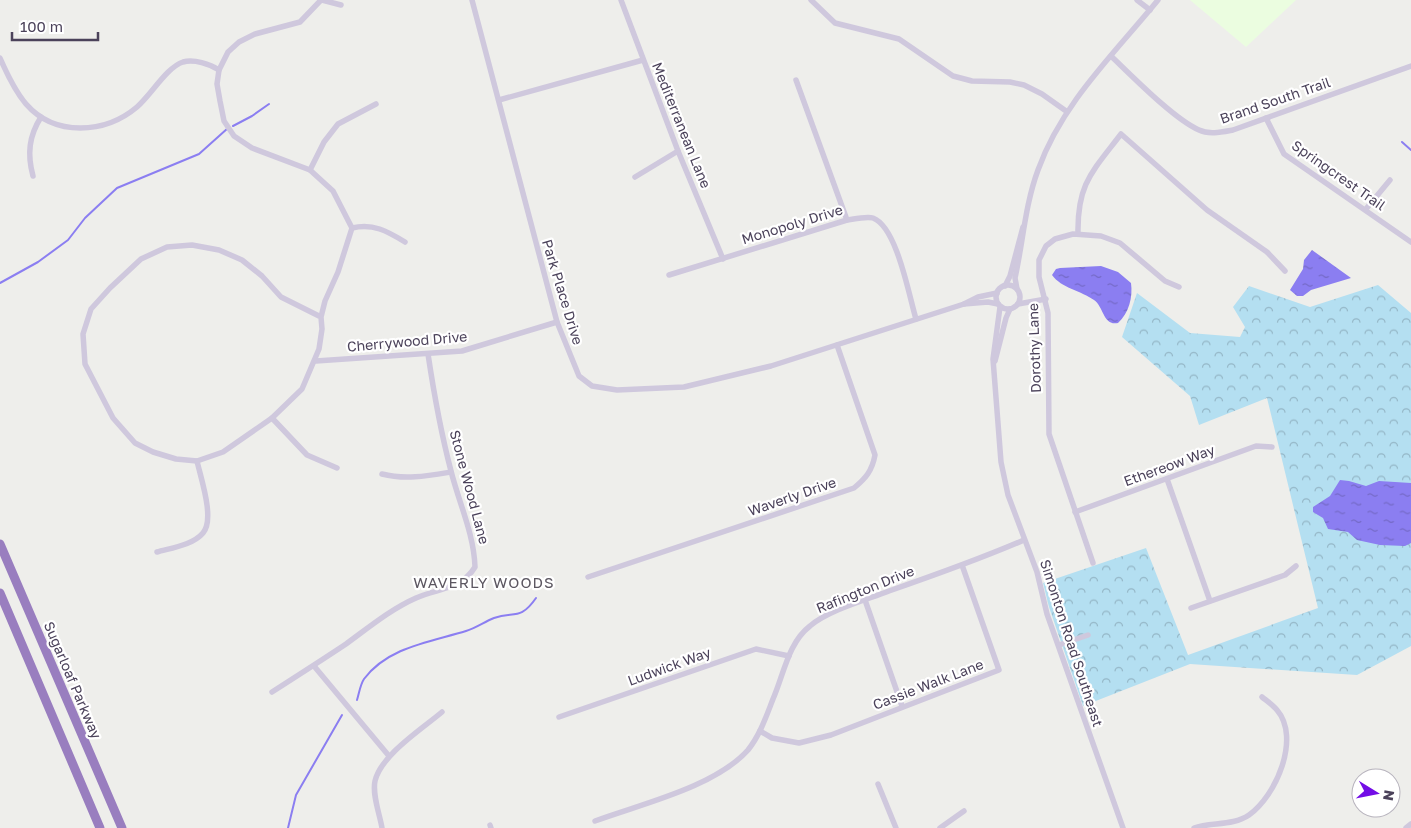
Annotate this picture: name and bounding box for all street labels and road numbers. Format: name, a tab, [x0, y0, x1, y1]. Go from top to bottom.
street label: Mediterranean Lane	[649, 59, 715, 191]
street label: Brand South Trail	[1218, 73, 1332, 127]
street label: Springcrest Trail	[1289, 136, 1389, 214]
street label: Monopoly Drive	[739, 201, 845, 247]
street label: Park Place Drive	[539, 237, 587, 347]
street label: Dorothy Lane	[1024, 303, 1044, 393]
street label: Cherrywood Drive	[346, 327, 468, 355]
street label: Stone Wood Lane	[447, 428, 493, 546]
street label: Ethereow Way	[1121, 441, 1217, 489]
street label: Waverly Drive	[746, 473, 838, 519]
street label: Simonton Road Southeast	[1037, 557, 1107, 729]
street label: Rafington Drive	[814, 562, 916, 616]
street label: Sugarloaf Parkway	[41, 619, 105, 741]
street label: Ludwick Way	[625, 643, 713, 689]
street label: Cassie Walk Lane	[870, 655, 986, 713]

